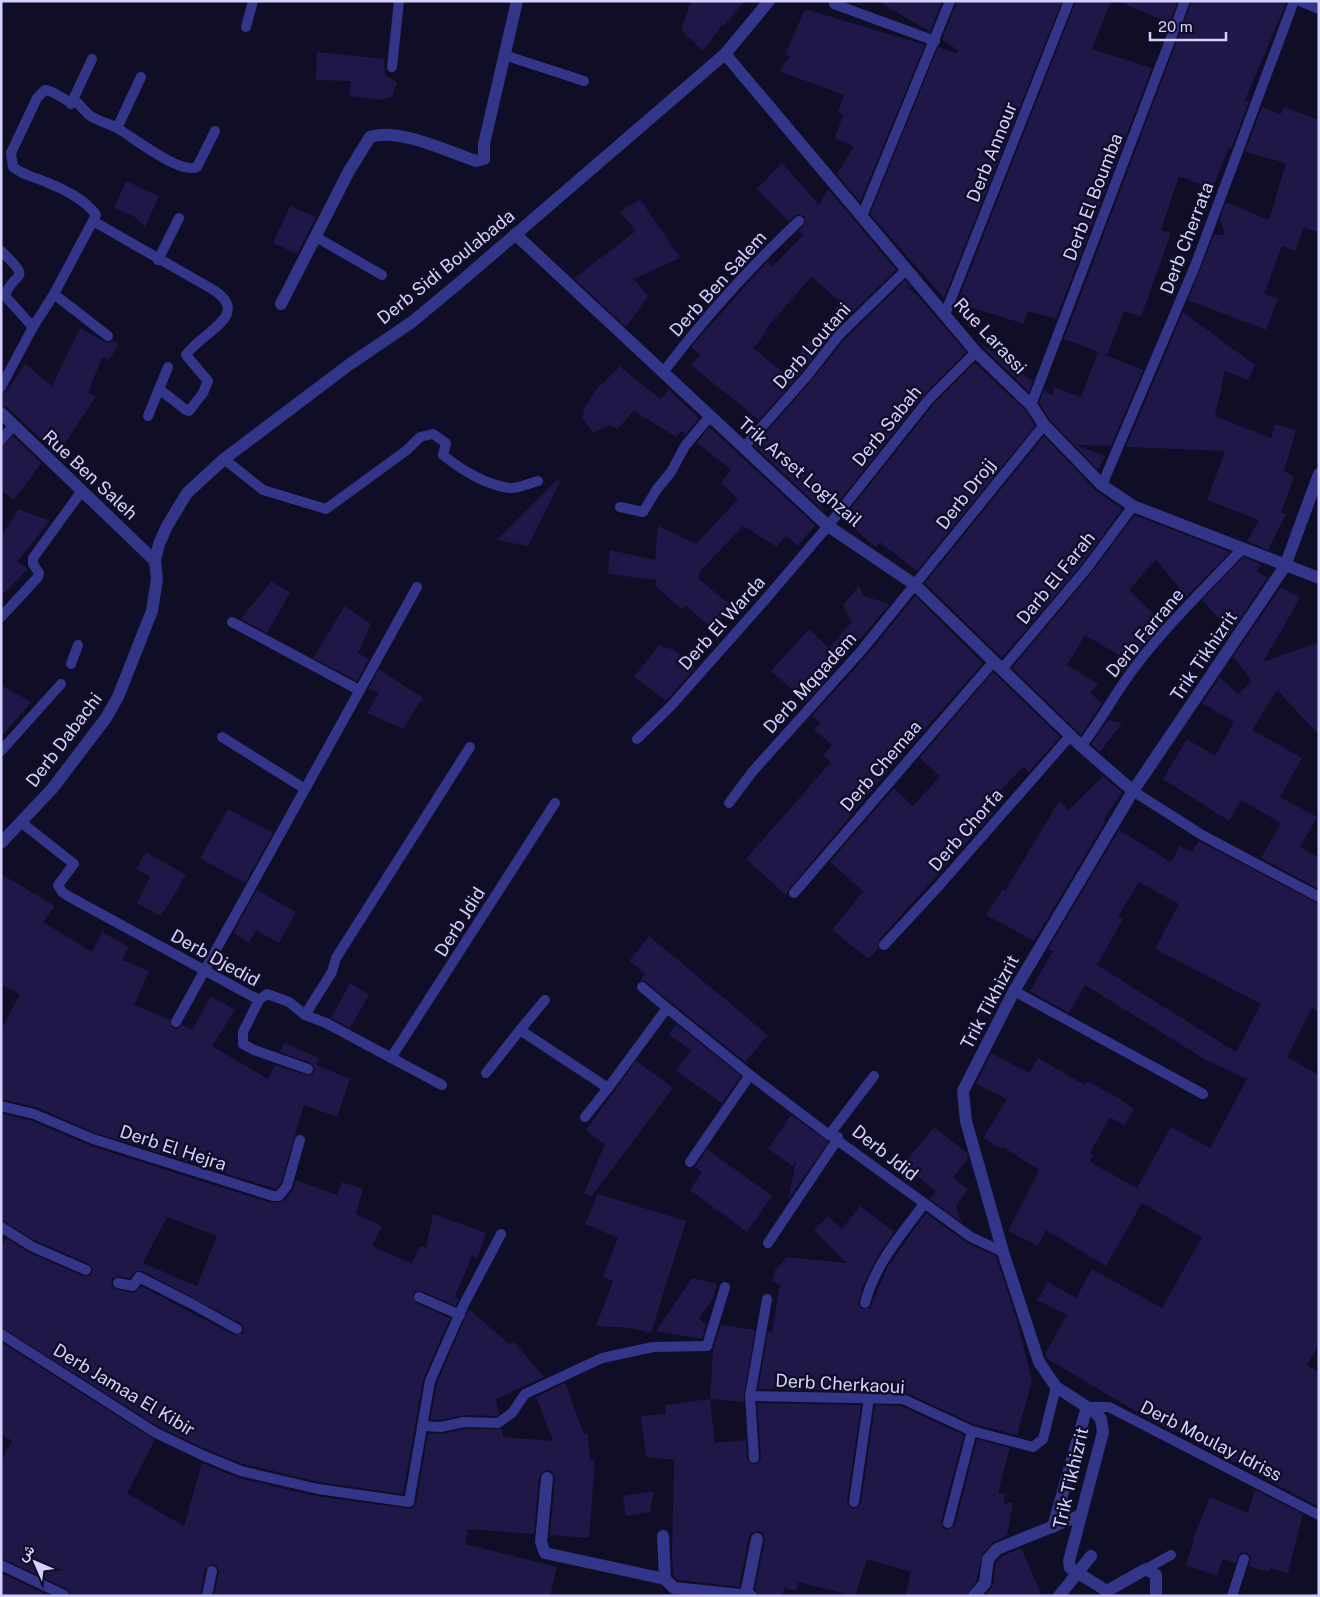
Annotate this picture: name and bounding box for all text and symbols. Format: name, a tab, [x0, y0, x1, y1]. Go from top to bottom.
scale bar	[1150, 10, 1226, 42]
text: 20 m	[1158, 18, 1193, 35]
street label: Derb Annour	[962, 99, 1021, 205]
street label: Derb El Boumba	[1059, 130, 1126, 263]
street label: Derb Cherrata	[1156, 179, 1217, 297]
street label: Derb Sidi Boulabada	[373, 205, 518, 328]
street label: Derb Ben Salem	[665, 227, 770, 341]
street label: Rue Larassi	[950, 293, 1031, 378]
street label: Derb Loutani	[769, 298, 855, 393]
street label: Derb Sabah	[848, 381, 925, 470]
street label: Trik Arset Loghzail	[734, 412, 866, 531]
street label: Rue Ben Saleh	[39, 426, 142, 524]
street label: Derb Drojj	[932, 454, 1000, 533]
street label: Darb El Farah	[1012, 527, 1099, 628]
street label: Derb El Warda	[674, 571, 769, 674]
street label: Derb Farrane	[1101, 584, 1188, 681]
street label: Trik Tikhizrit	[1166, 607, 1241, 705]
street label: Derb Mqqadem	[759, 628, 860, 737]
street label: Derb Dabachi	[21, 689, 106, 791]
street label: Derb Chemaa	[836, 716, 926, 815]
street label: Derb Chorfa	[924, 784, 1007, 875]
street label: Derb Jdid	[430, 883, 489, 960]
street label: Derb Djedid	[167, 925, 263, 991]
street label: Trik Tikhizrit	[956, 951, 1023, 1052]
street label: Derb El Hejra	[117, 1120, 229, 1175]
street label: Derb Jdid	[848, 1120, 922, 1185]
street label: Derb Jamaa El Kibir	[50, 1339, 199, 1440]
street label: Derb Cherkaoui	[775, 1370, 905, 1397]
street label: Derb Moulay Idriss	[1137, 1396, 1285, 1485]
street label: Trik Tikhizrit	[1049, 1425, 1092, 1531]
north arrow	[10, 1537, 60, 1587]
text: ش	[14, 1541, 38, 1565]

